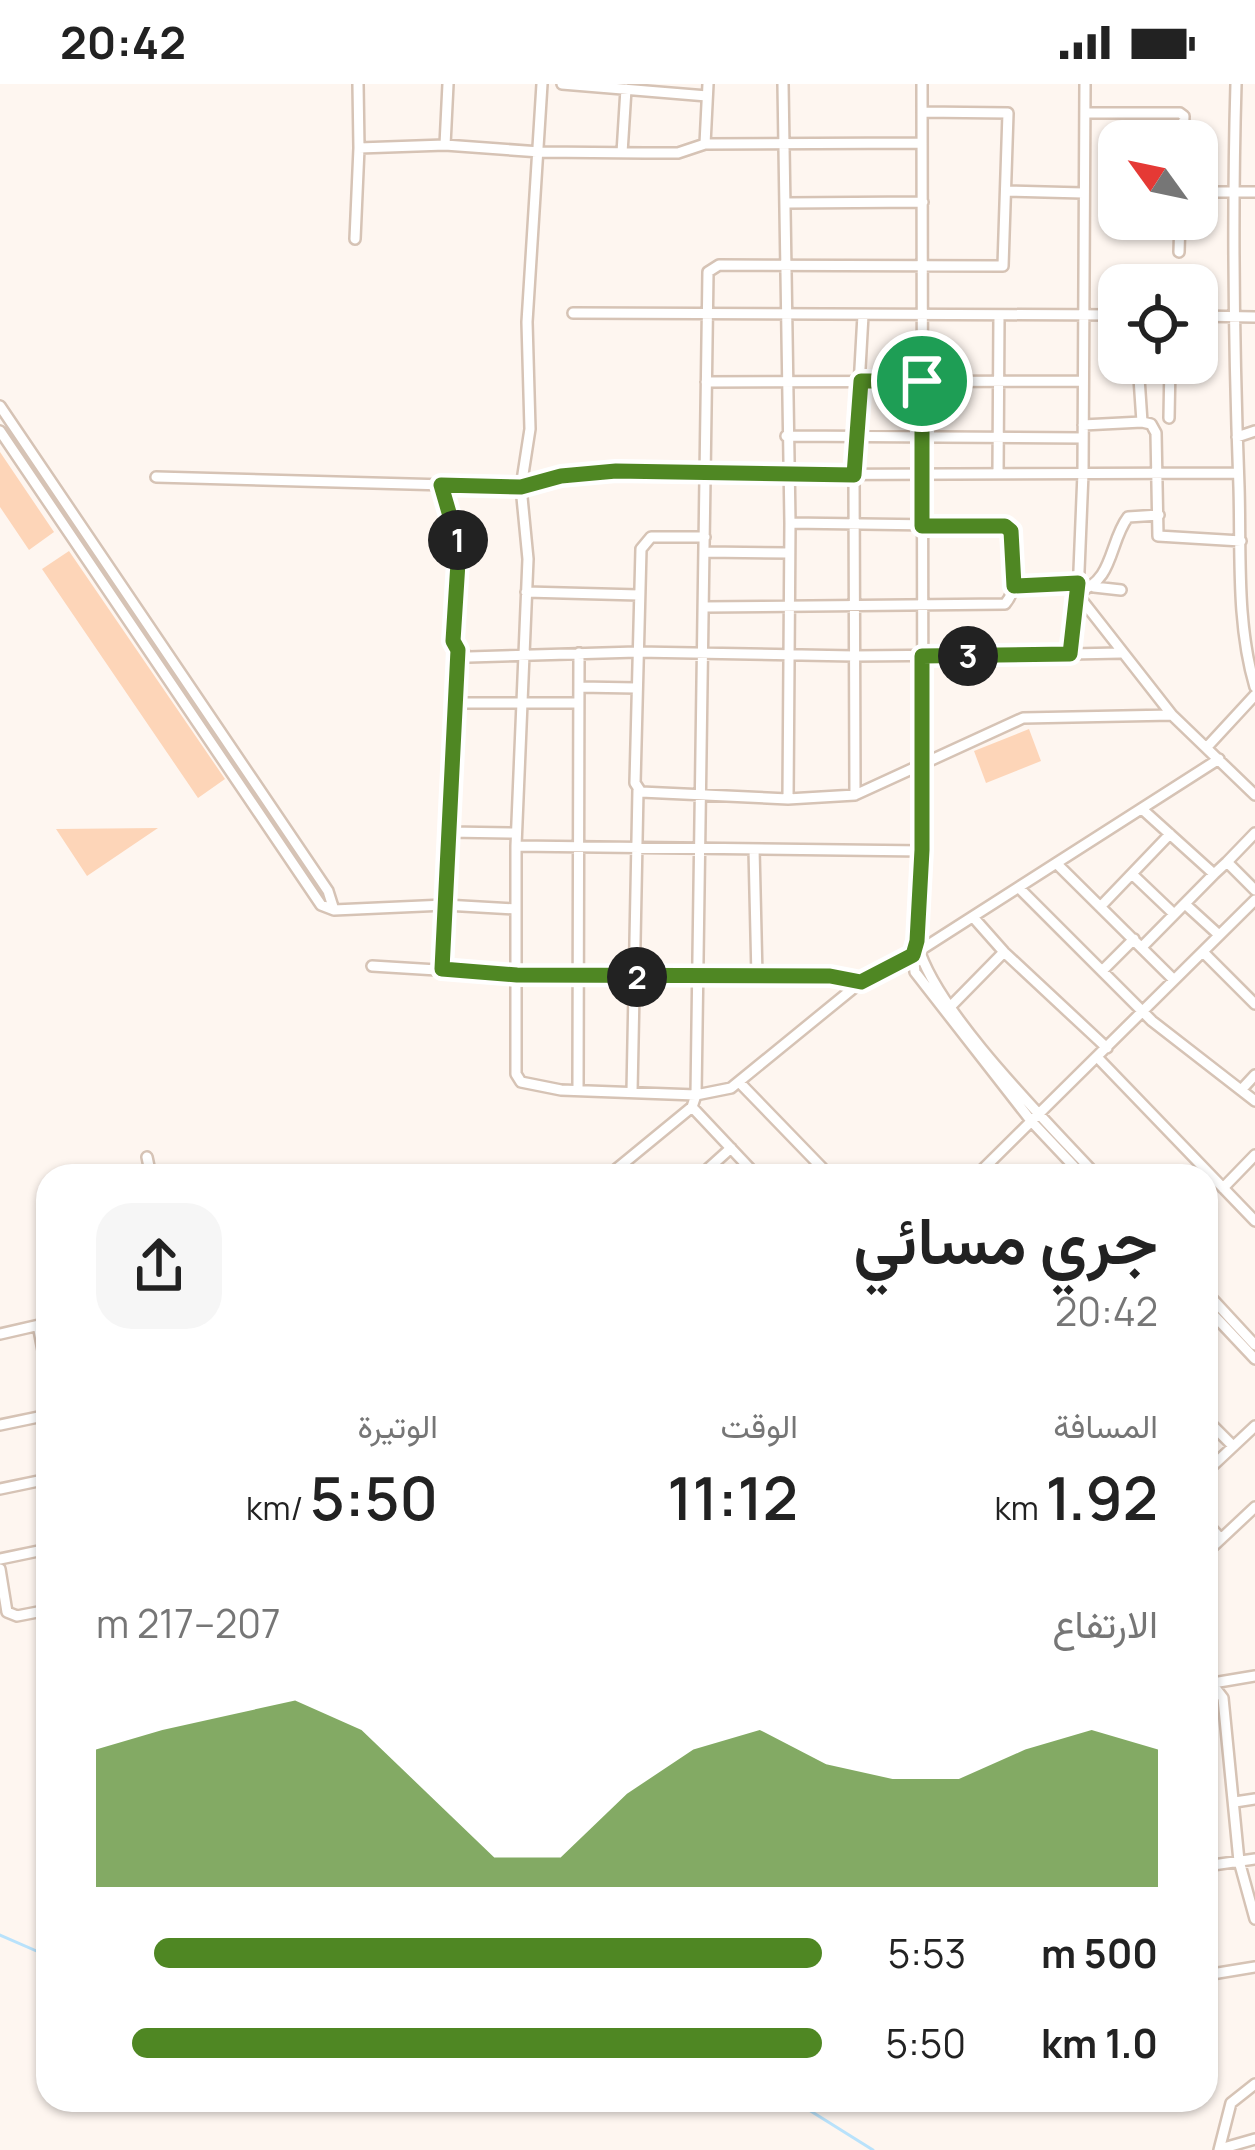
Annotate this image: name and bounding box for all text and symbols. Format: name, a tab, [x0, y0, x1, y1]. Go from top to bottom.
text: 20:42	[60, 11, 186, 73]
north arrow	[1098, 120, 1218, 240]
map controls	[1098, 120, 1218, 384]
button: locate	[1098, 264, 1218, 384]
pin	[871, 330, 973, 432]
icon: arrive	[889, 348, 955, 414]
pin: 1	[428, 510, 488, 570]
text: 1	[451, 517, 465, 562]
pin: 3	[938, 626, 998, 686]
text: 3	[958, 633, 978, 678]
pin: 2	[607, 947, 667, 1007]
text: 2	[627, 954, 647, 999]
text: جري مسائي	[853, 1194, 1158, 1284]
button: share	[96, 1203, 222, 1329]
text: 20:42	[1055, 1284, 1158, 1338]
text: الوتيرة	[357, 1403, 438, 1448]
text: الوقت	[720, 1403, 798, 1448]
text: المسافة	[1053, 1403, 1158, 1448]
text: 5:50	[310, 1456, 438, 1538]
text: 11:12	[667, 1456, 798, 1538]
text: 1.92	[1045, 1456, 1158, 1538]
text: /km	[246, 1485, 310, 1530]
text: km	[994, 1485, 1045, 1530]
text: 207–217 m	[96, 1596, 281, 1650]
text: الارتفاع	[1052, 1596, 1158, 1650]
text: 5:53	[888, 1926, 966, 1980]
text: 500 m	[1041, 1926, 1158, 1980]
text: 5:50	[886, 2016, 966, 2070]
text: 1.0 km	[1041, 2016, 1158, 2070]

